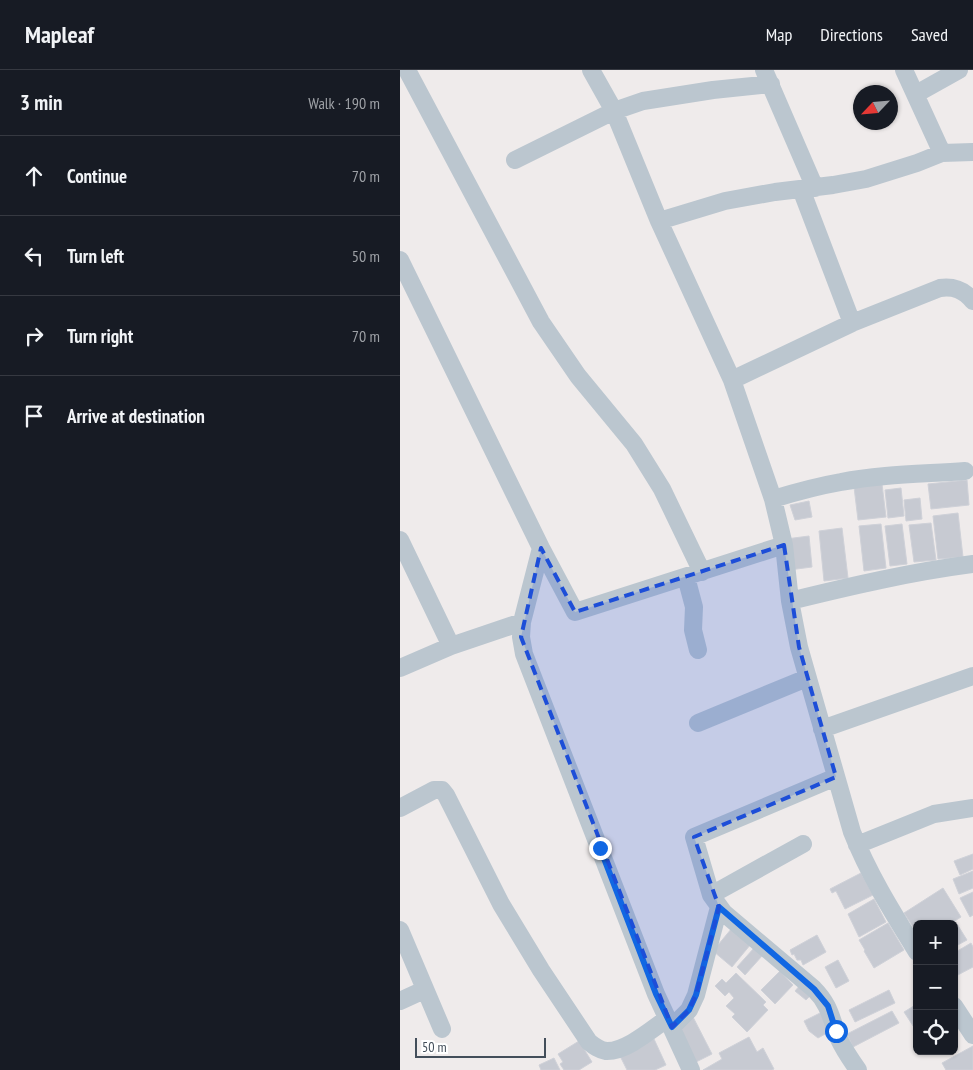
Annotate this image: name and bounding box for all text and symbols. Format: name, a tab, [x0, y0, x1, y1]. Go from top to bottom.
text: Mapleaf	[25, 19, 94, 50]
text: Map	[766, 23, 792, 46]
text: Directions	[820, 23, 883, 46]
text: Saved	[911, 23, 948, 46]
north arrow	[853, 85, 898, 130]
text: 3 min	[20, 89, 62, 116]
text: Walk · 190 m	[308, 93, 380, 113]
icon: ahead	[20, 162, 48, 190]
text: Continue	[67, 164, 127, 188]
text: 70 m	[352, 166, 380, 186]
icon: left	[20, 242, 48, 270]
text: Turn left	[67, 244, 124, 268]
text: 50 m	[352, 246, 380, 266]
icon: right	[20, 322, 48, 350]
text: Turn right	[67, 324, 133, 348]
text: 70 m	[352, 326, 380, 346]
icon: arrive	[20, 402, 48, 430]
text: Arrive at destination	[67, 404, 205, 428]
route end	[589, 837, 612, 860]
map controls	[913, 920, 958, 1055]
button: +	[913, 920, 958, 965]
button: −	[913, 965, 958, 1010]
button: locate	[913, 1010, 958, 1055]
route start	[825, 1020, 848, 1043]
scale bar	[415, 1035, 546, 1058]
text: 50 m	[422, 1038, 447, 1056]

